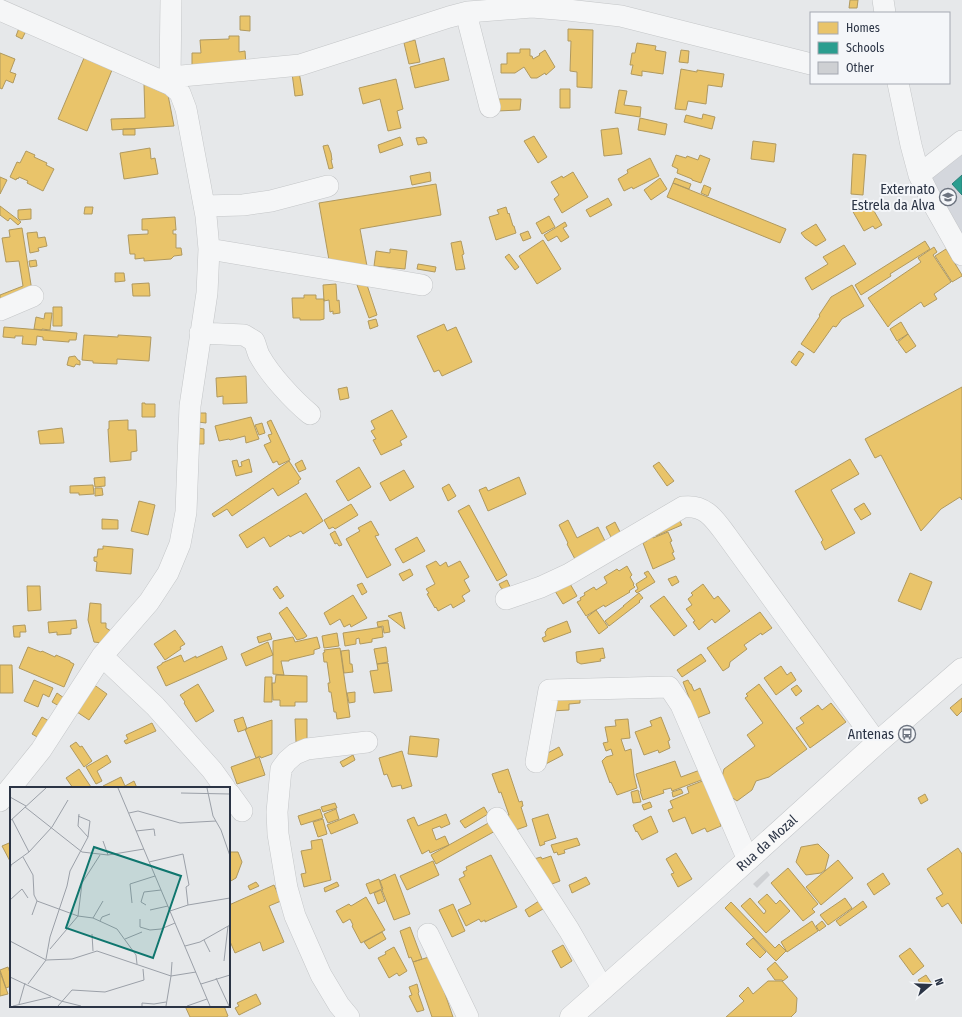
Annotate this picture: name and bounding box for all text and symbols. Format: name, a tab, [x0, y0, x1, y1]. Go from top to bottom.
legend	[810, 12, 950, 84]
text: Homes	[846, 21, 880, 35]
text: Schools	[846, 41, 884, 55]
text: Other	[846, 61, 875, 75]
place label: Externato Estrela da Alva	[851, 181, 935, 214]
school or university icon: Externato Estrela da Alva	[938, 187, 958, 207]
bus stop icon: Antenas	[897, 724, 917, 744]
place label: Antenas	[848, 726, 894, 743]
inset map	[10, 787, 230, 1007]
street label: Rua da Mozal	[733, 811, 801, 875]
north arrow	[910, 965, 950, 1005]
text: N	[932, 977, 946, 987]

